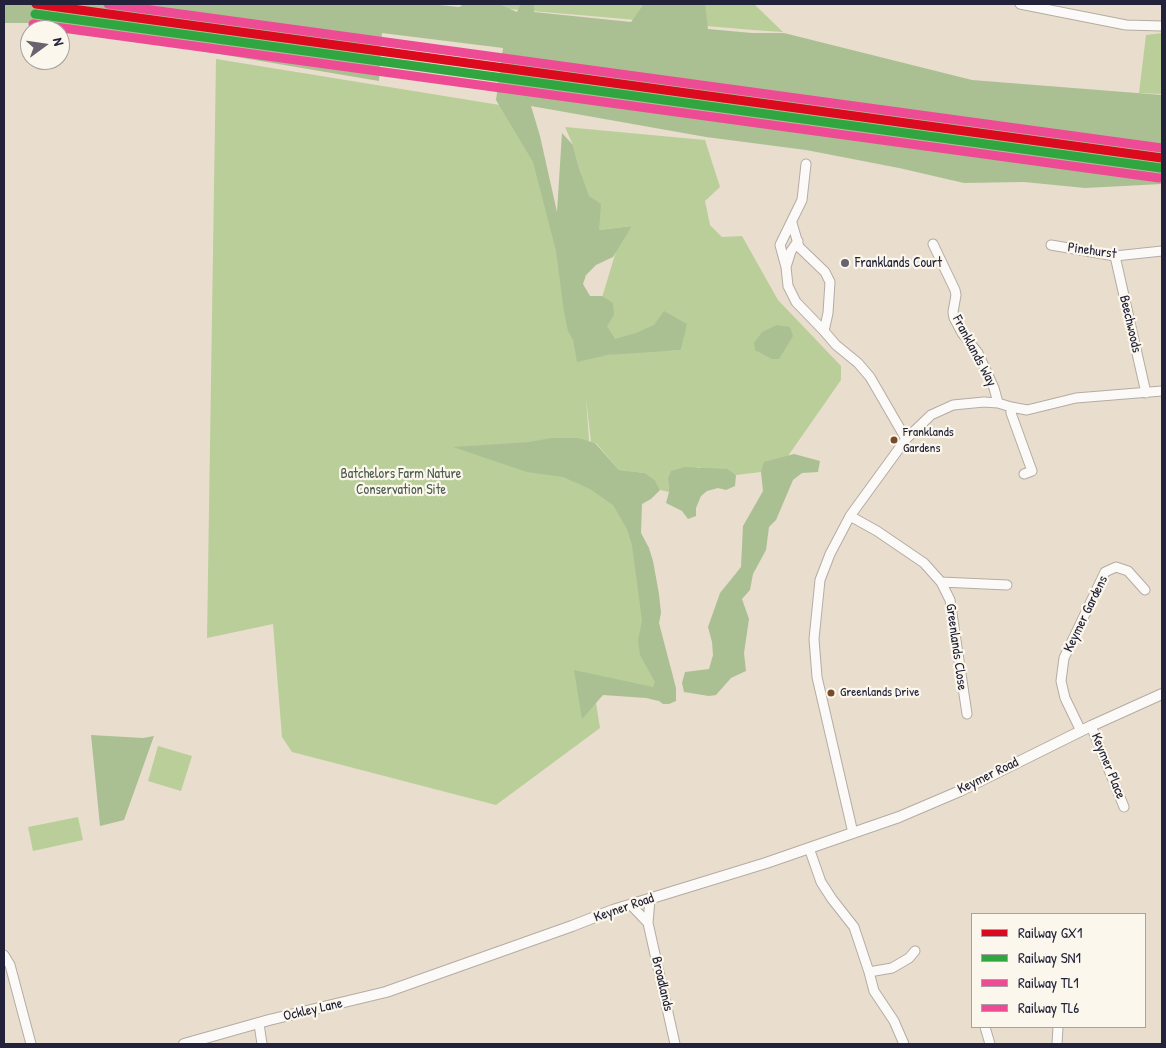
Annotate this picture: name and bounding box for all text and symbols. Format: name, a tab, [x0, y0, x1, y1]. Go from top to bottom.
north arrow	[20, 20, 70, 70]
text: N	[49, 36, 69, 47]
street label: Pinehurst	[1067, 239, 1117, 263]
place label: Franklands Court	[855, 255, 942, 271]
marker: Franklands Court	[839, 257, 851, 269]
street label: Beechwoods	[1115, 294, 1145, 354]
street label: Franklands Way	[948, 313, 1000, 389]
place label: Franklands Gardens	[903, 425, 954, 456]
marker: Franklands Gardens	[889, 435, 899, 445]
park label: Batchelors Farm Nature Conservation Site	[341, 466, 461, 498]
street label: Keymer Gardens	[1060, 573, 1112, 655]
street label: Greenlands Close	[942, 603, 970, 691]
place label: Greenlands Drive	[840, 685, 919, 701]
marker: Greenlands Drive	[826, 688, 836, 698]
street label: Keymer Place	[1087, 731, 1129, 801]
street label: Keymer Road	[955, 754, 1021, 798]
street label: Keyner Road	[592, 890, 656, 926]
legend	[971, 913, 1146, 1028]
text: Railway GX1	[1018, 922, 1082, 943]
text: Railway SN1	[1018, 947, 1081, 968]
street label: Broadlands	[648, 955, 676, 1013]
text: Railway TL1	[1018, 972, 1079, 993]
street label: Ockley Lane	[282, 995, 344, 1025]
text: Railway TL6	[1018, 997, 1079, 1018]

